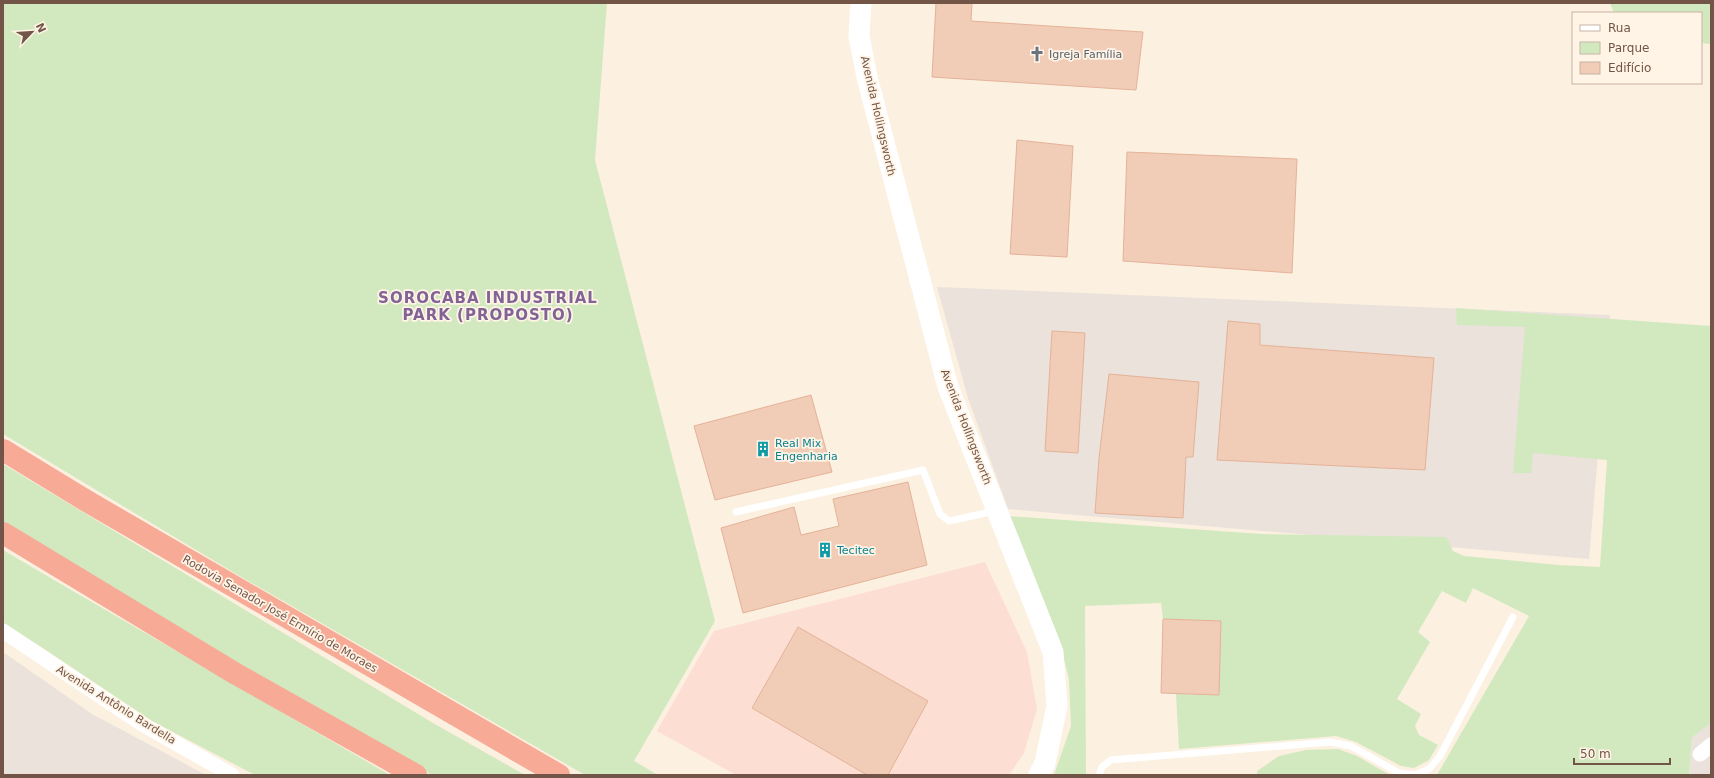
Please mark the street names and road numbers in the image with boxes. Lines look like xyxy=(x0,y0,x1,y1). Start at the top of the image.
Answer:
street label: Avenida Hollingsworth xyxy=(858,55,898,177)
street label: Avenida Hollingsworth xyxy=(938,367,994,487)
street label: Rodovia Senador José Ermírio de Moraes xyxy=(180,553,380,675)
street label: Avenida Antônio Bardella xyxy=(54,663,178,747)

